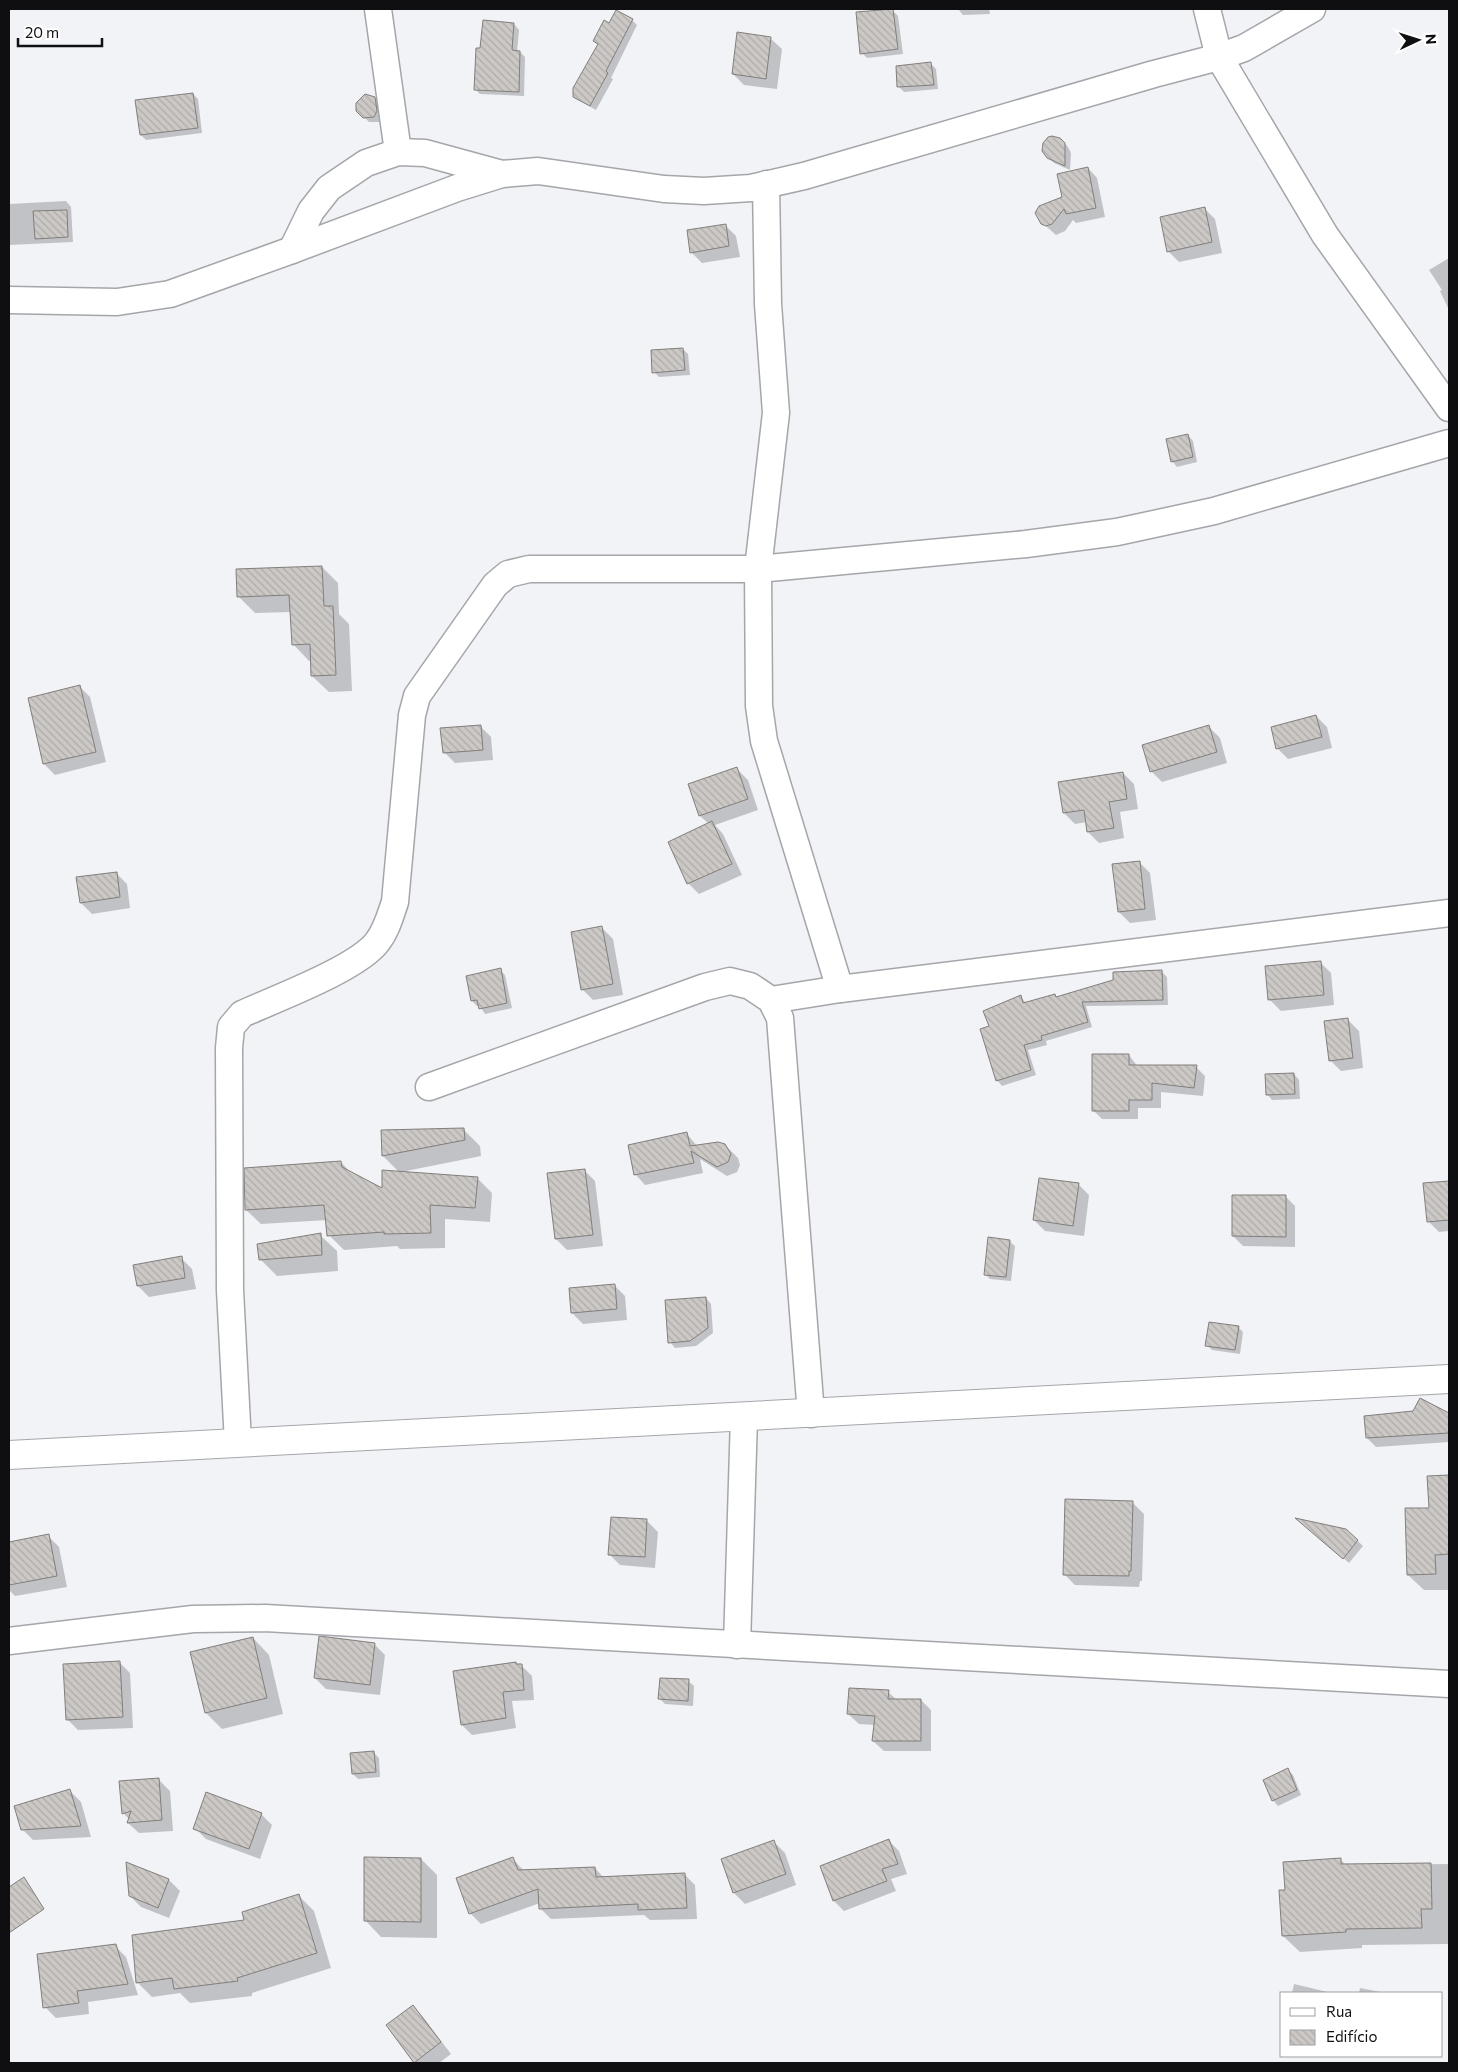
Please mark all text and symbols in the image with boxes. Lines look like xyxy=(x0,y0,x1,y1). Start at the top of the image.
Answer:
scale bar xyxy=(18,15,101,47)
north arrow xyxy=(1393,15,1443,65)
text: 20 m xyxy=(25,23,59,41)
text: N xyxy=(1423,33,1440,45)
legend xyxy=(1280,1992,1443,2057)
text: Rua xyxy=(1326,2002,1352,2020)
text: Edifício xyxy=(1326,2027,1377,2045)

